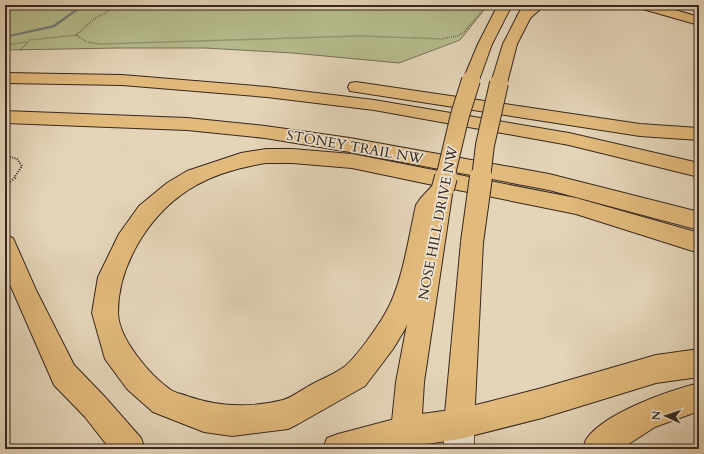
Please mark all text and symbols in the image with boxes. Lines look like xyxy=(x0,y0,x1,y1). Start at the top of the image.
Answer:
street label: STONEY TRAIL NW xyxy=(285,126,425,168)
street label: NOSE HILL DRIVE NW xyxy=(414,144,462,302)
north arrow xyxy=(646,396,686,436)
text: N xyxy=(649,410,664,421)

